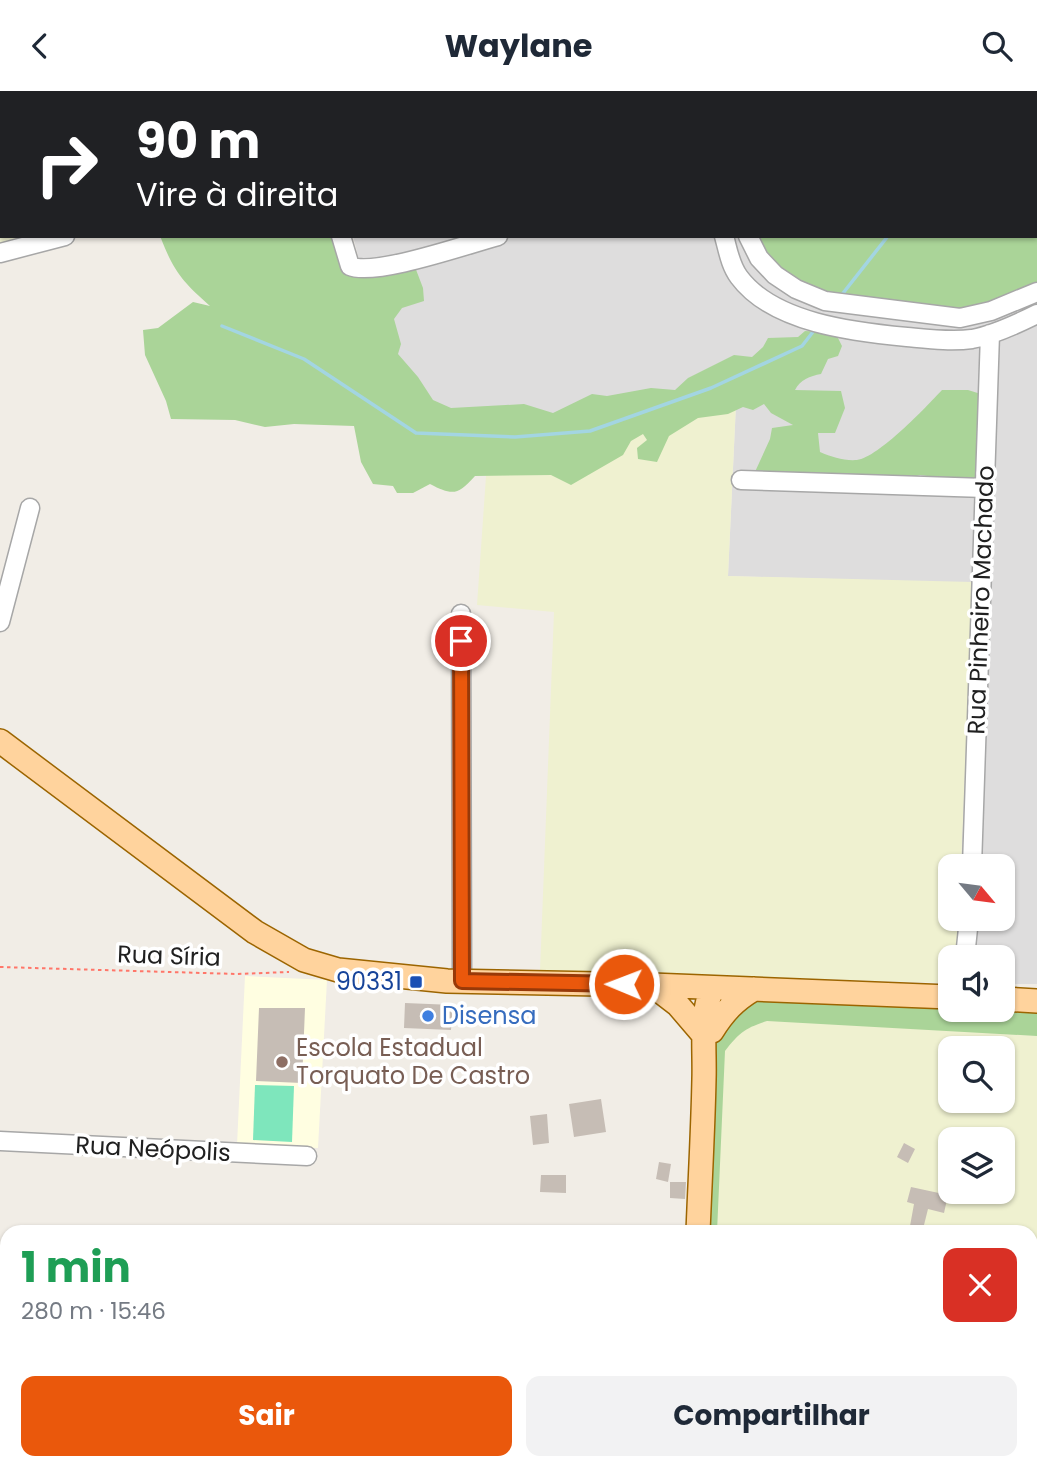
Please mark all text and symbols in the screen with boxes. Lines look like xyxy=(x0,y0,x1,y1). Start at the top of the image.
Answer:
text: Waylane xyxy=(444,23,593,68)
icon: back xyxy=(21,27,59,65)
icon: search xyxy=(978,27,1016,65)
text: 90 m xyxy=(136,107,260,175)
icon: right xyxy=(21,119,112,210)
text: Vire à direita xyxy=(136,172,338,217)
street label: Rua Pinheiro Machado xyxy=(959,465,1002,735)
pin xyxy=(431,611,491,671)
icon: arrive xyxy=(442,622,480,660)
north arrow xyxy=(938,854,1015,931)
map controls xyxy=(938,854,1015,1204)
street label: Rua Síria xyxy=(117,937,221,974)
button: sound xyxy=(938,945,1015,1022)
position arrow xyxy=(587,947,661,1021)
place label: 90331 xyxy=(336,965,402,998)
marker: 90331 xyxy=(408,974,424,990)
place label: Disensa xyxy=(442,999,536,1032)
marker: Disensa xyxy=(420,1008,436,1024)
place label: Escola Estadual Torquato De Castro xyxy=(296,1031,530,1092)
button: search xyxy=(938,1036,1015,1113)
marker: Escola Estadual Torquato De Castro xyxy=(274,1054,290,1070)
button: layers xyxy=(938,1127,1015,1204)
street label: Rua Neópolis xyxy=(74,1128,232,1169)
text: 1 min xyxy=(21,1238,131,1297)
button: close xyxy=(943,1248,1017,1322)
text: 280 m · 15:46 xyxy=(21,1295,166,1327)
button: Sair xyxy=(21,1376,512,1456)
button: Compartilhar xyxy=(526,1376,1017,1456)

